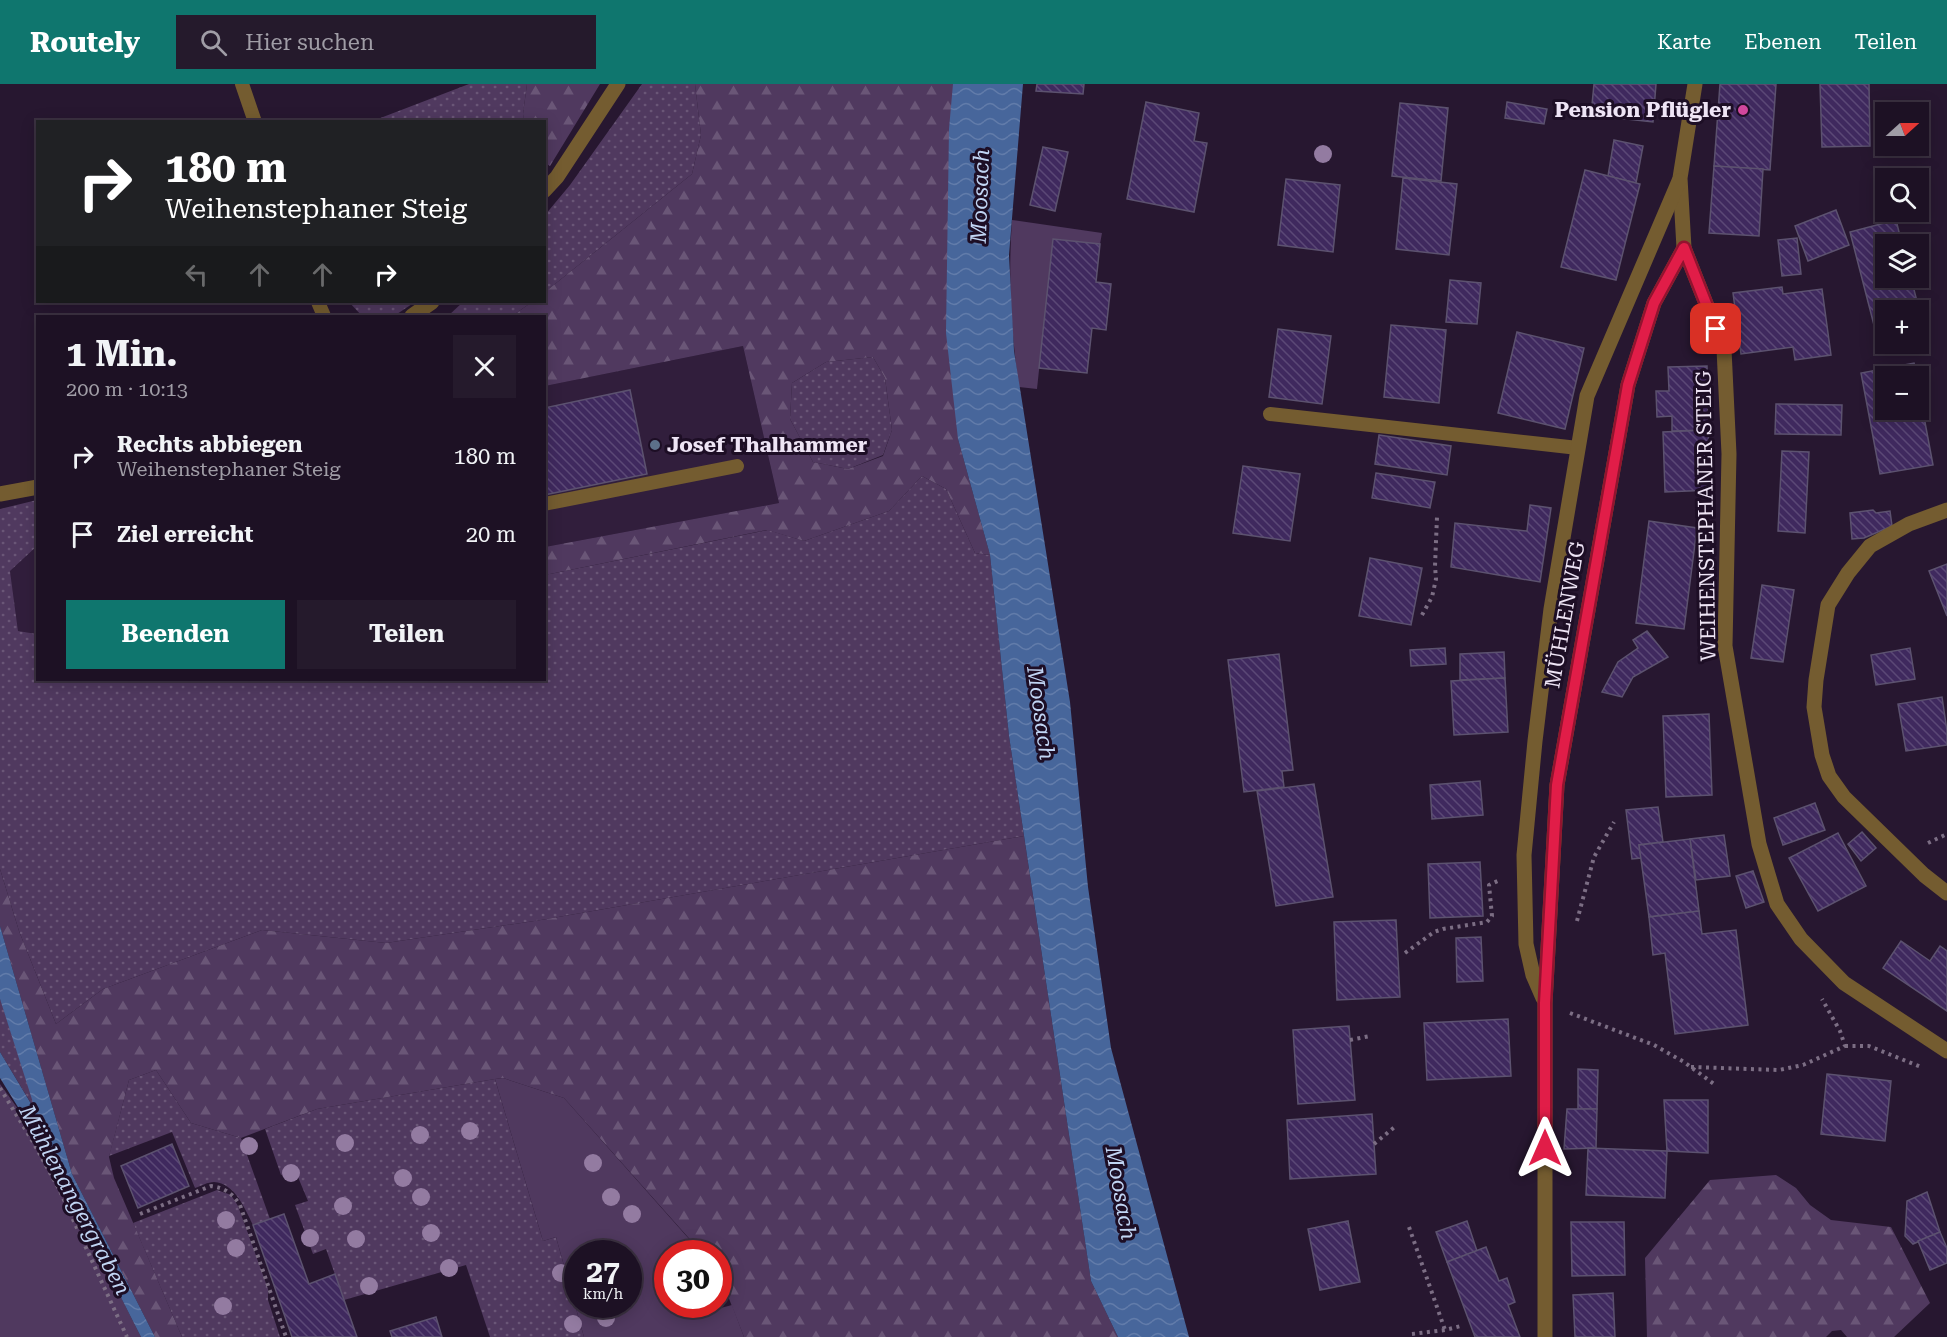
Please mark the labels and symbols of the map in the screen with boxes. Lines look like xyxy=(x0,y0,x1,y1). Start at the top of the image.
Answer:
place label: Pension Pflügler xyxy=(1554,98,1731,122)
north arrow xyxy=(1875,102,1929,156)
marker: Pension Pflügler xyxy=(1736,103,1750,117)
water label: Moosach xyxy=(966,148,994,245)
pin xyxy=(1690,303,1741,354)
street label: WEIHENSTEPHANER STEIG xyxy=(1691,370,1721,662)
place label: Josef Thalhammer xyxy=(667,433,868,457)
marker: Josef Thalhammer xyxy=(648,438,662,452)
street label: MÜHLENWEG xyxy=(1539,540,1590,690)
water label: Moosach xyxy=(1022,663,1060,762)
water label: Mühlenangergraben xyxy=(14,1100,136,1299)
position arrow xyxy=(1513,1116,1577,1180)
water label: Moosach xyxy=(1100,1143,1142,1242)
speed limit sign: 30 xyxy=(654,1240,732,1318)

